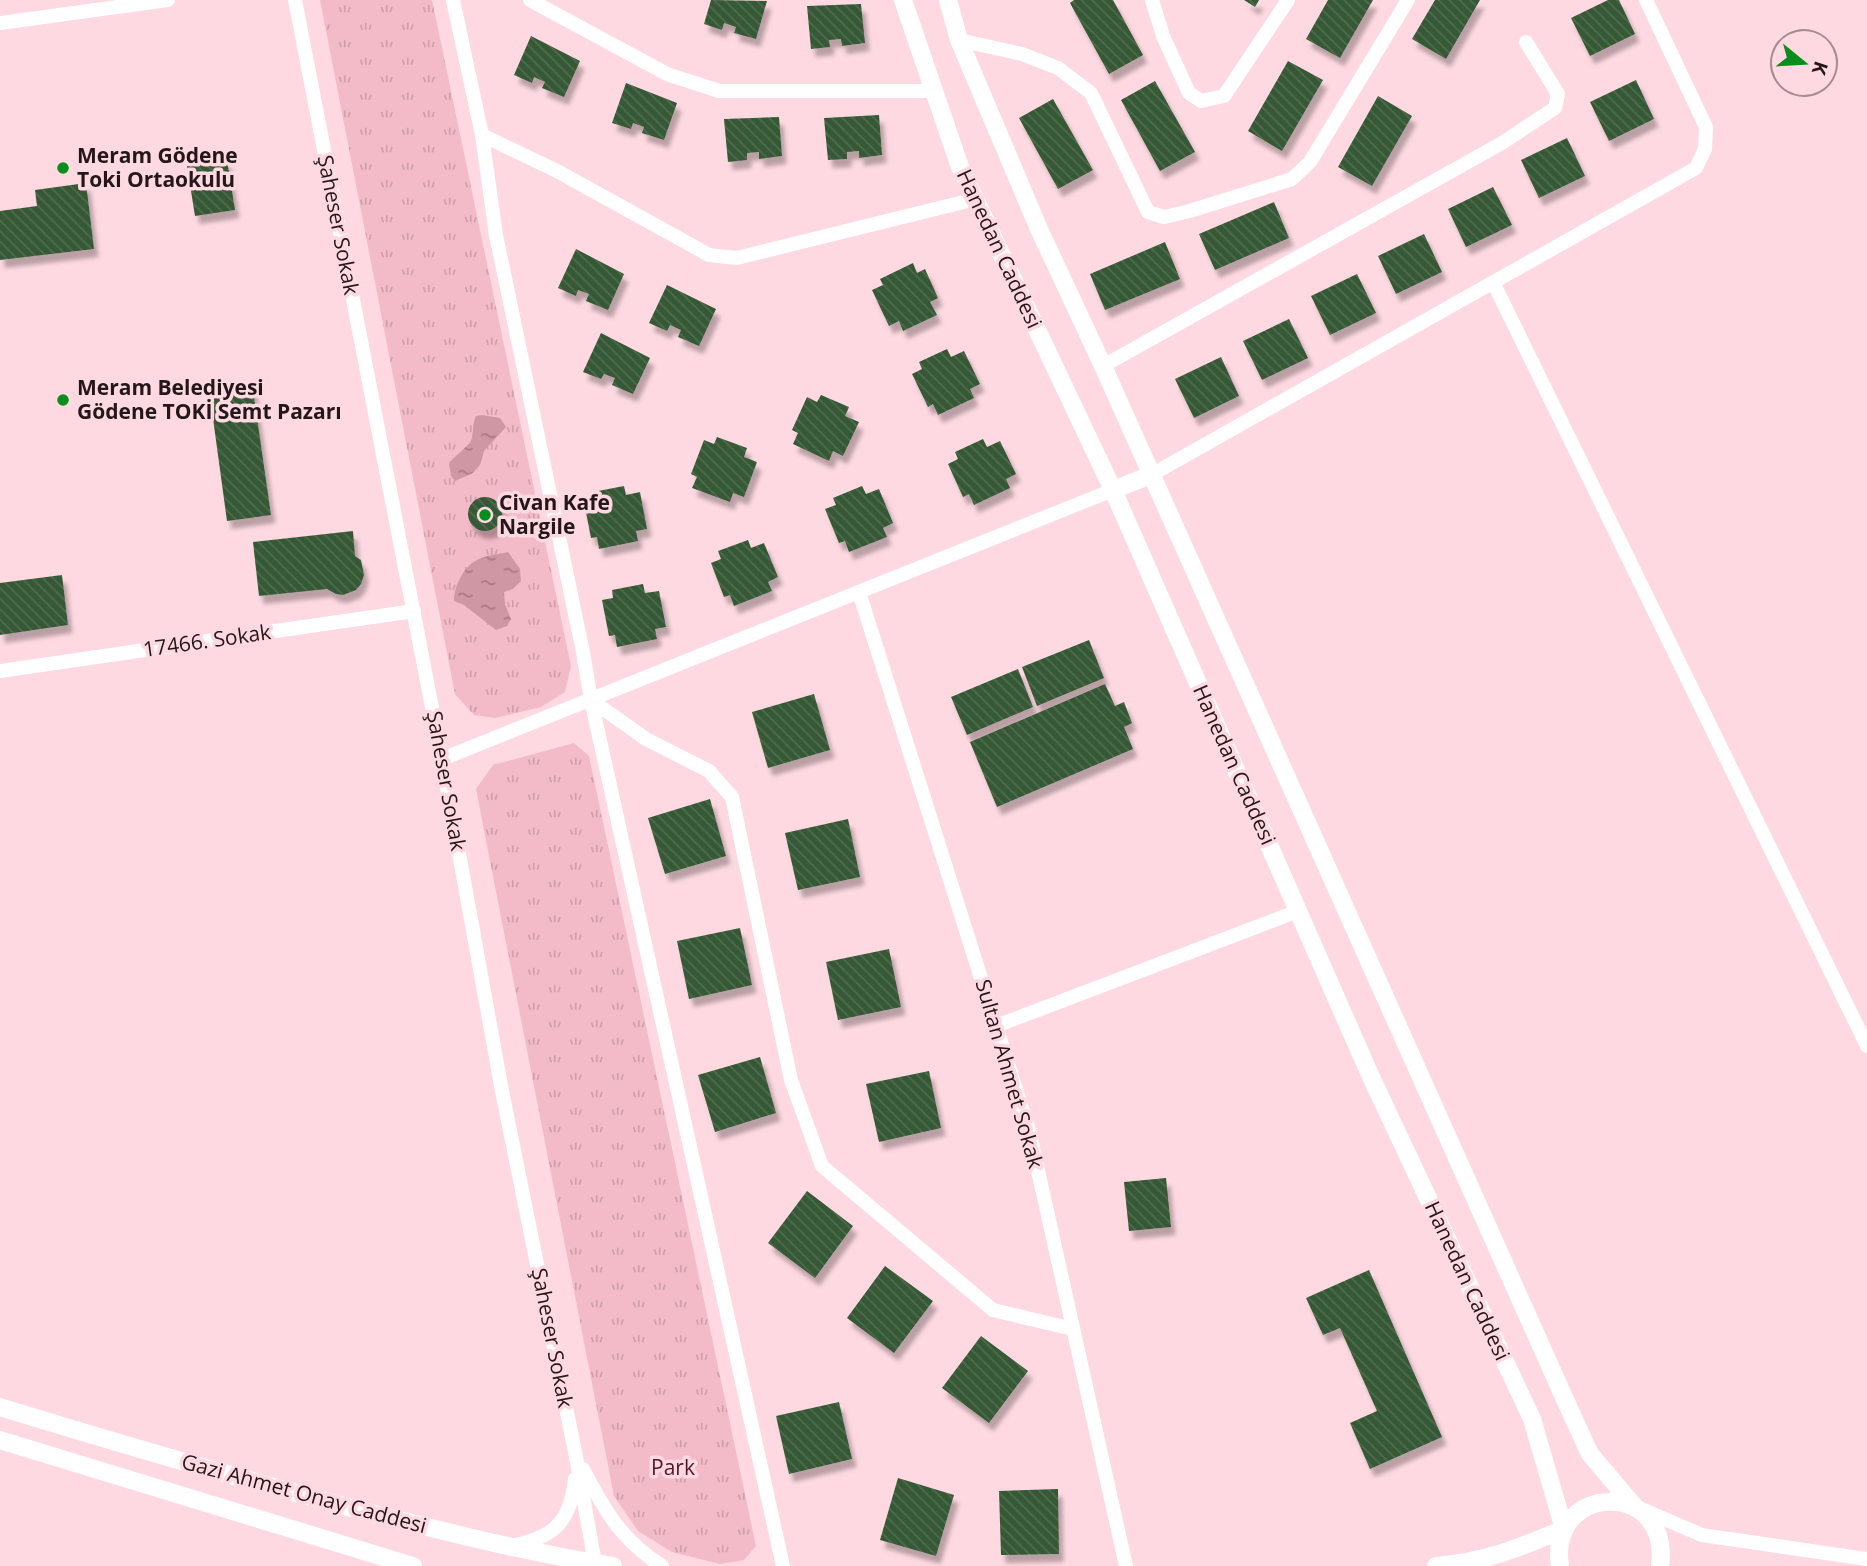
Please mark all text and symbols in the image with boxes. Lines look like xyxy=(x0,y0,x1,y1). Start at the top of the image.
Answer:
north arrow xyxy=(1769,28,1839,98)
text: K xyxy=(1806,58,1834,79)
place label: Meram Gödene Toki Ortaokulu xyxy=(77,141,238,193)
street label: Şaheser Sokak xyxy=(312,153,366,297)
marker: Meram Gödene Toki Ortaokulu xyxy=(55,160,71,176)
street label: Hanedan Caddesi xyxy=(951,165,1049,333)
place label: Meram Belediyesi Gödene TOKİ Semt Pazarı xyxy=(77,373,342,425)
marker: Meram Belediyesi Gödene TOKİ Semt Pazarı xyxy=(55,392,71,408)
place label: Civan Kafe Nargile xyxy=(499,488,610,540)
marker: Civan Kafe Nargile xyxy=(477,507,493,523)
street label: 17466. Sokak xyxy=(141,617,273,663)
street label: Hanedan Caddesi xyxy=(1187,680,1283,849)
street label: Şaheser Sokak xyxy=(421,709,473,853)
street label: Sultan Ahmet Sokak xyxy=(970,976,1050,1172)
street label: Hanedan Caddesi xyxy=(1419,1197,1517,1365)
street label: Şaheser Sokak xyxy=(526,1266,580,1410)
street label: Gazi Ahmet Onay Caddesi xyxy=(179,1447,430,1539)
park label: Park xyxy=(651,1453,695,1481)

